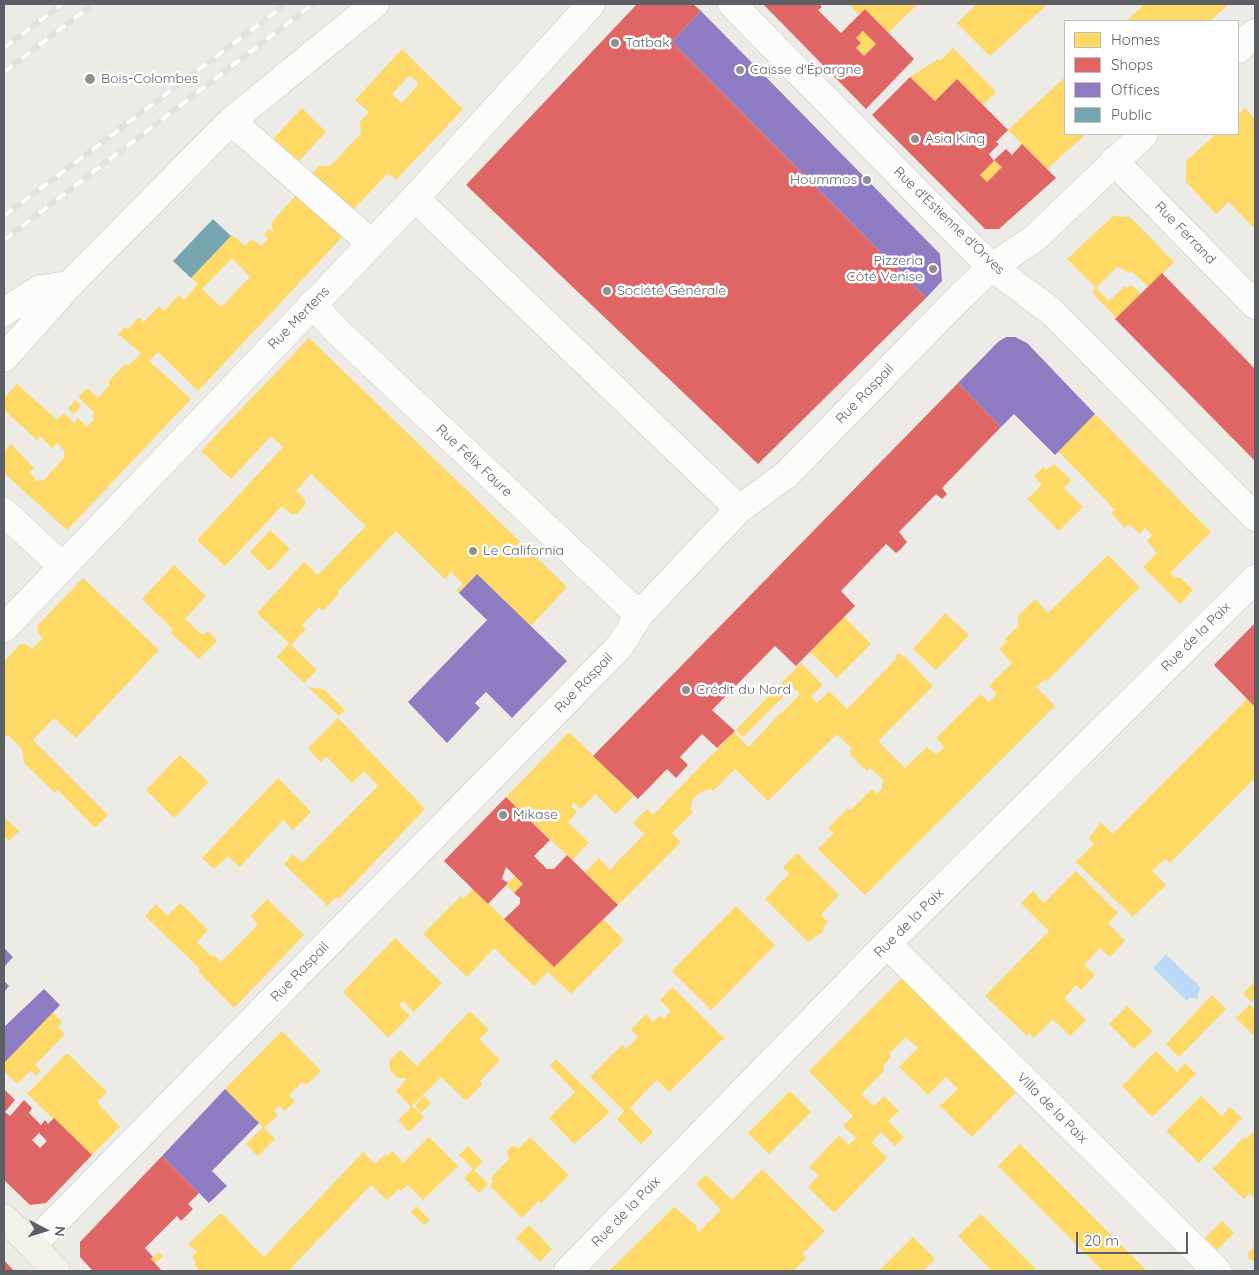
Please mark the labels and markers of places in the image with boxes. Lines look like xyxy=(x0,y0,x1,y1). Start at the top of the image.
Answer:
place label: Tatbak xyxy=(625,35,670,51)
marker: Tatbak xyxy=(609,37,621,49)
place label: Caisse d'Épargne xyxy=(750,62,862,78)
marker: Caisse d'Épargne xyxy=(734,64,746,76)
place label: Bois-Colombes xyxy=(101,71,198,87)
marker: Bois-Colombes xyxy=(83,72,97,86)
place label: Asia King xyxy=(925,131,985,147)
marker: Asia King xyxy=(909,133,921,145)
place label: Hoummos xyxy=(790,172,857,188)
marker: Hoummos xyxy=(861,174,873,186)
place label: Pizzeria Côté Venise xyxy=(847,253,923,286)
marker: Pizzeria Côté Venise xyxy=(927,263,939,275)
place label: Société Générale xyxy=(617,283,726,299)
marker: Société Générale xyxy=(601,285,613,297)
place label: Le California xyxy=(483,543,564,559)
marker: Le California xyxy=(467,545,479,557)
place label: Crédit du Nord xyxy=(696,682,791,698)
marker: Crédit du Nord xyxy=(680,684,692,696)
place label: Mikase xyxy=(513,807,558,823)
marker: Mikase xyxy=(497,809,509,821)

